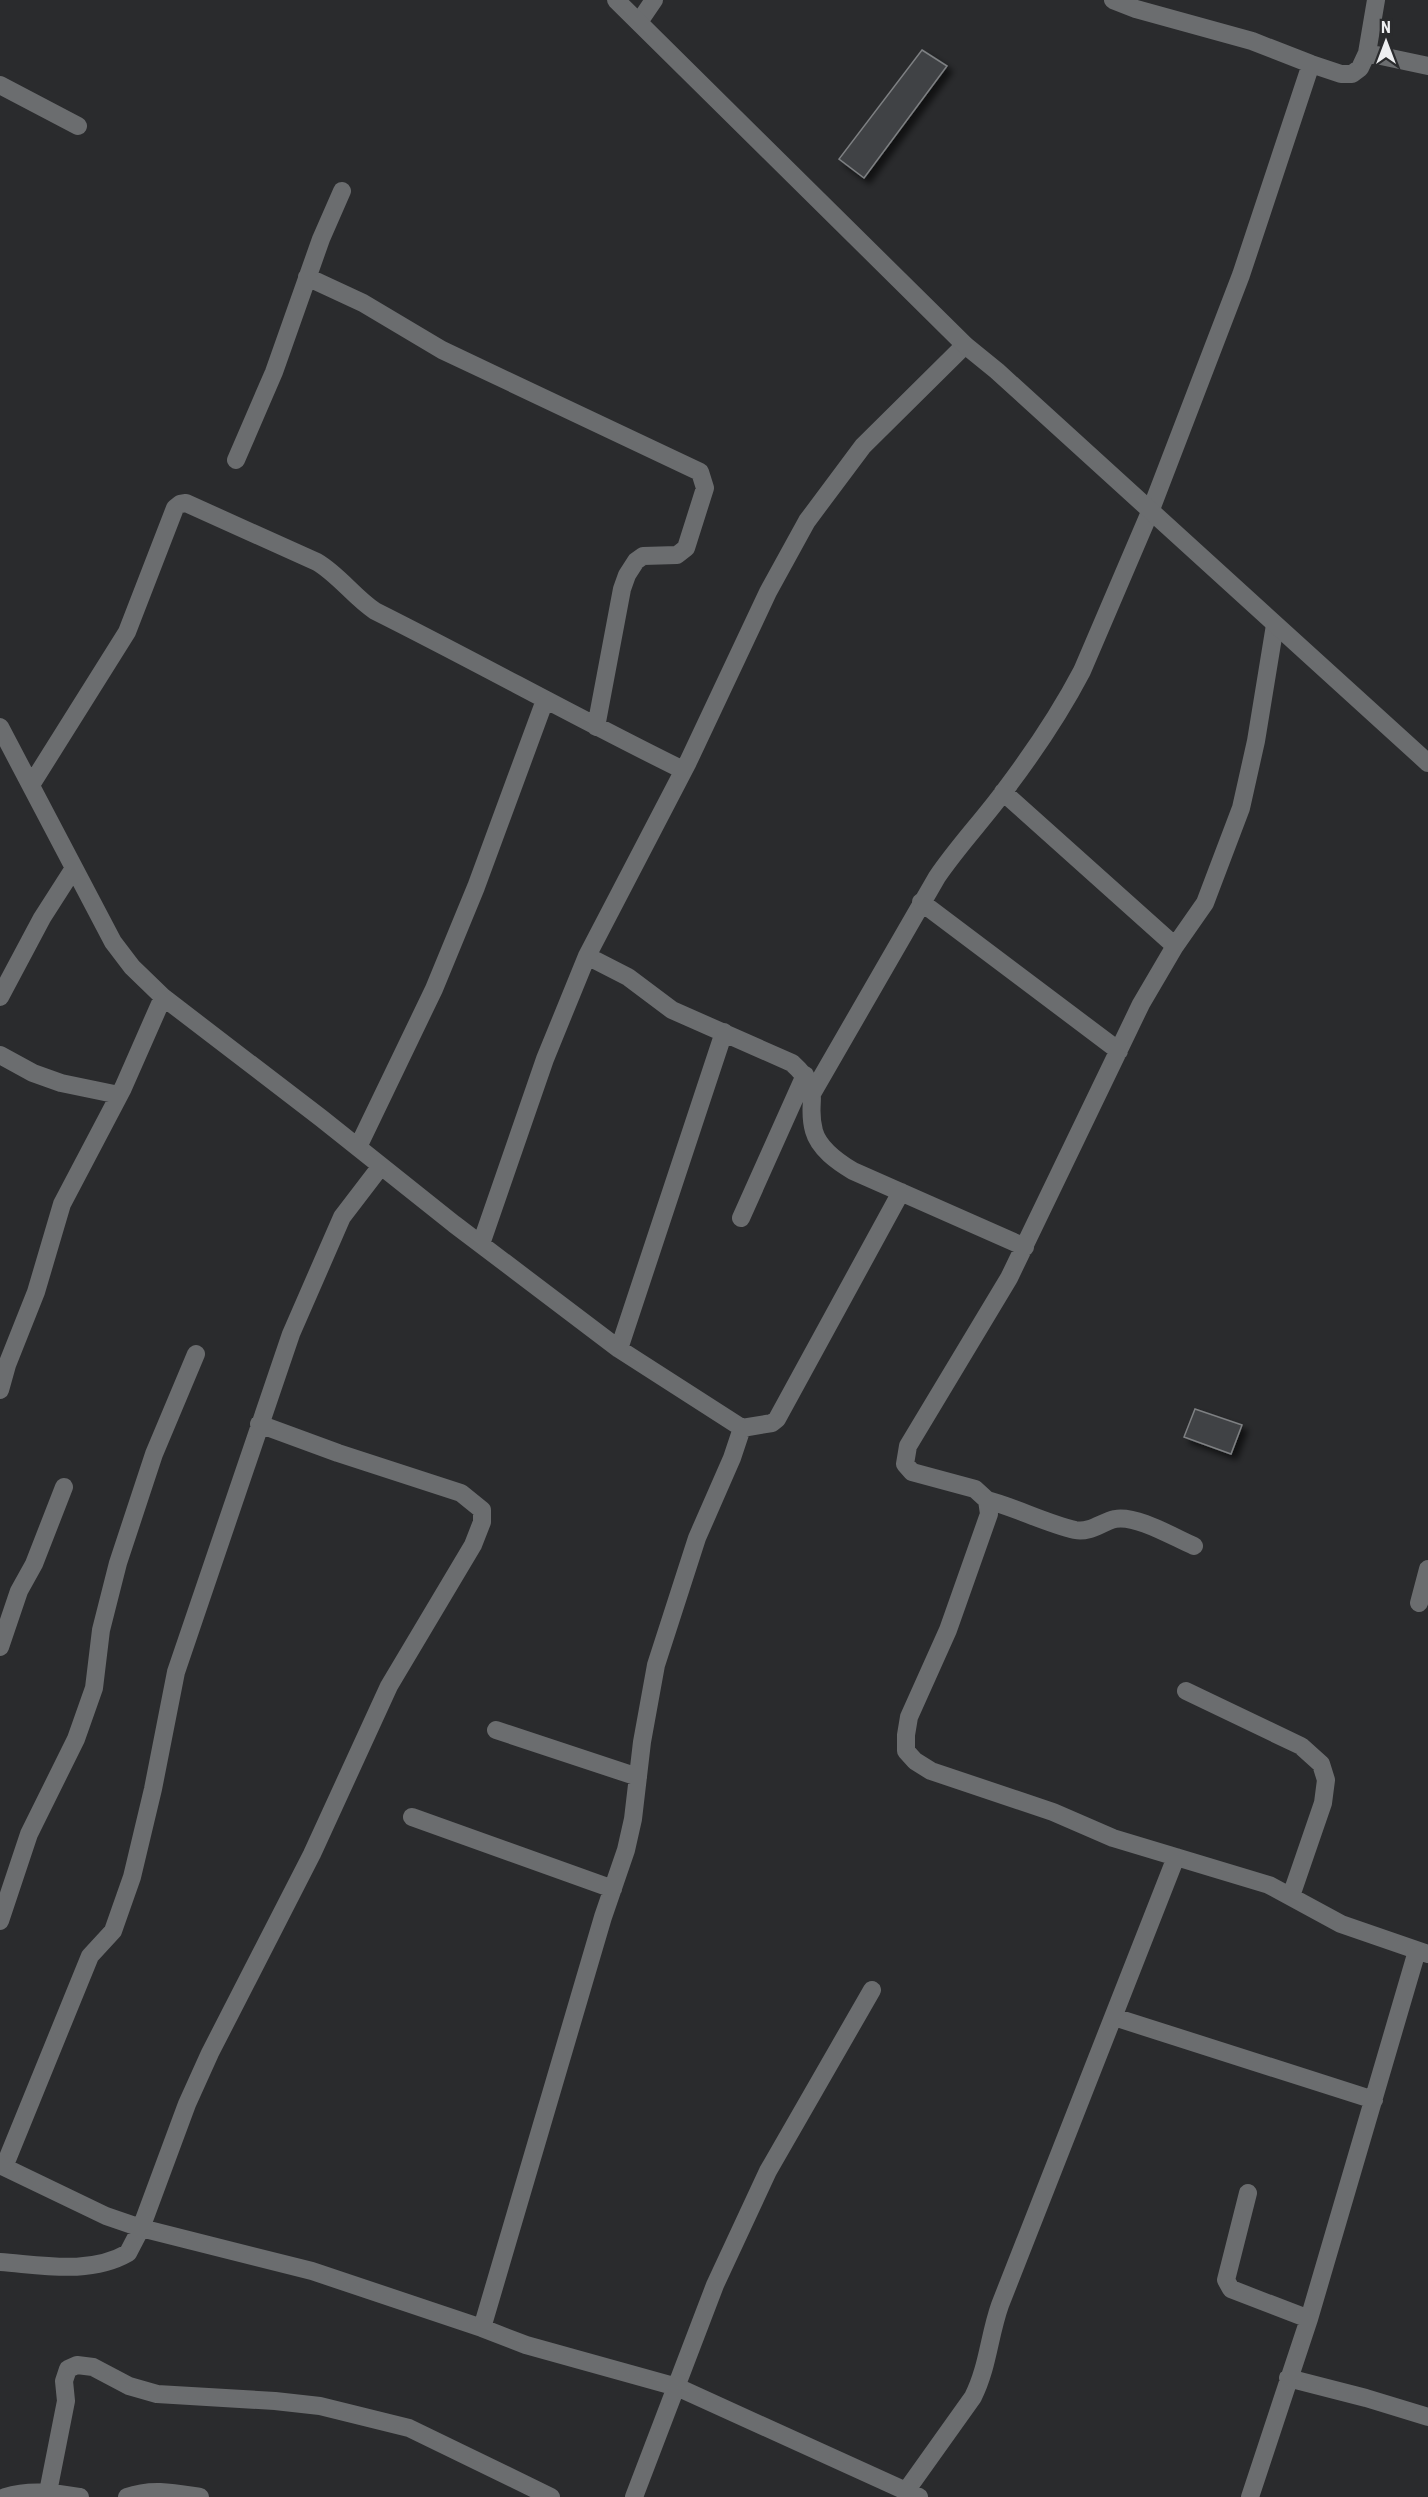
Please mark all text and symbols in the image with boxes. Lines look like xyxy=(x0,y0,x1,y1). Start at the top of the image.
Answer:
north arrow xyxy=(1356,12,1416,72)
text: N xyxy=(1381,18,1391,37)

